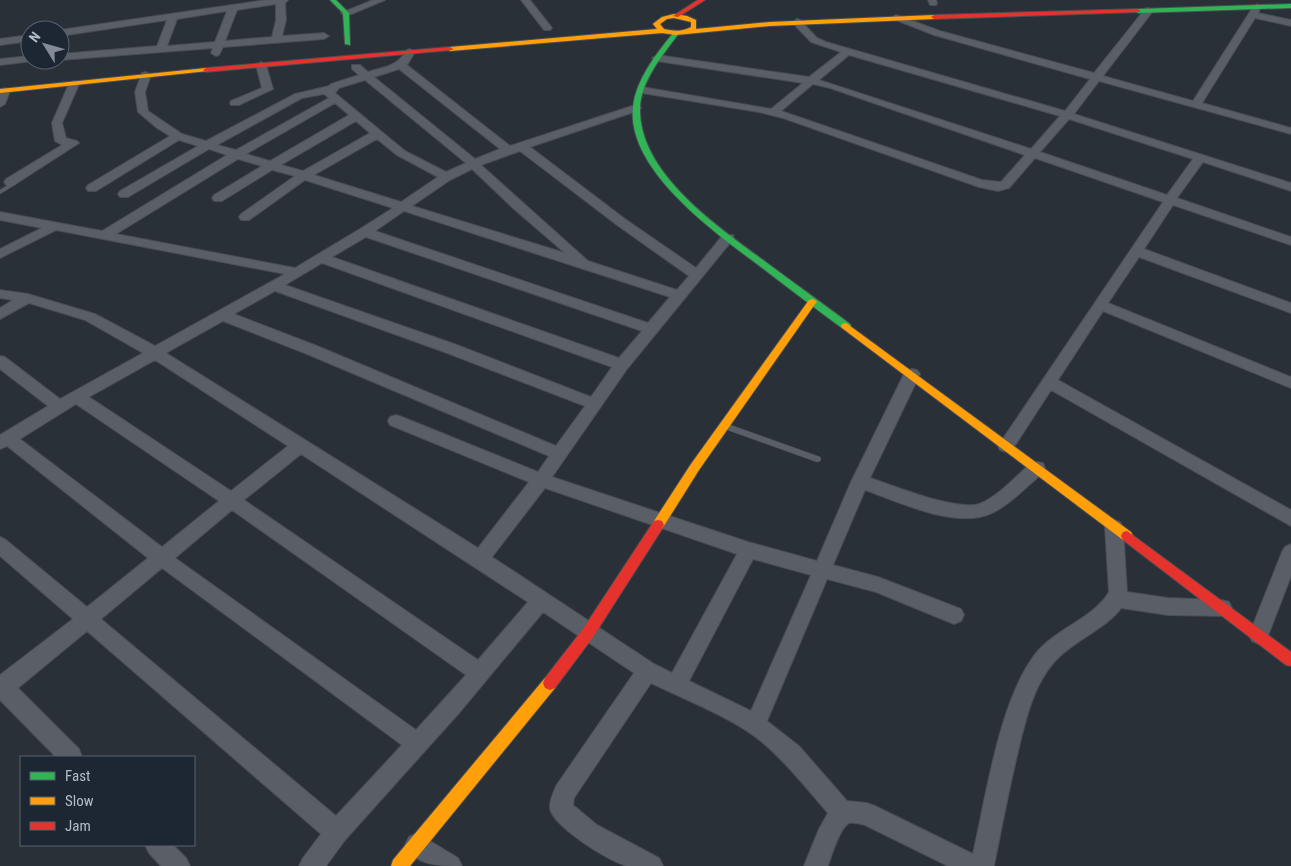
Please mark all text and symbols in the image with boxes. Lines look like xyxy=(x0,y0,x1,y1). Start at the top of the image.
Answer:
north arrow xyxy=(20,20,70,70)
text: N xyxy=(26,29,44,45)
legend xyxy=(20,756,195,846)
text: Fast xyxy=(65,767,90,785)
text: Slow xyxy=(65,792,94,810)
text: Jam xyxy=(65,817,91,835)

